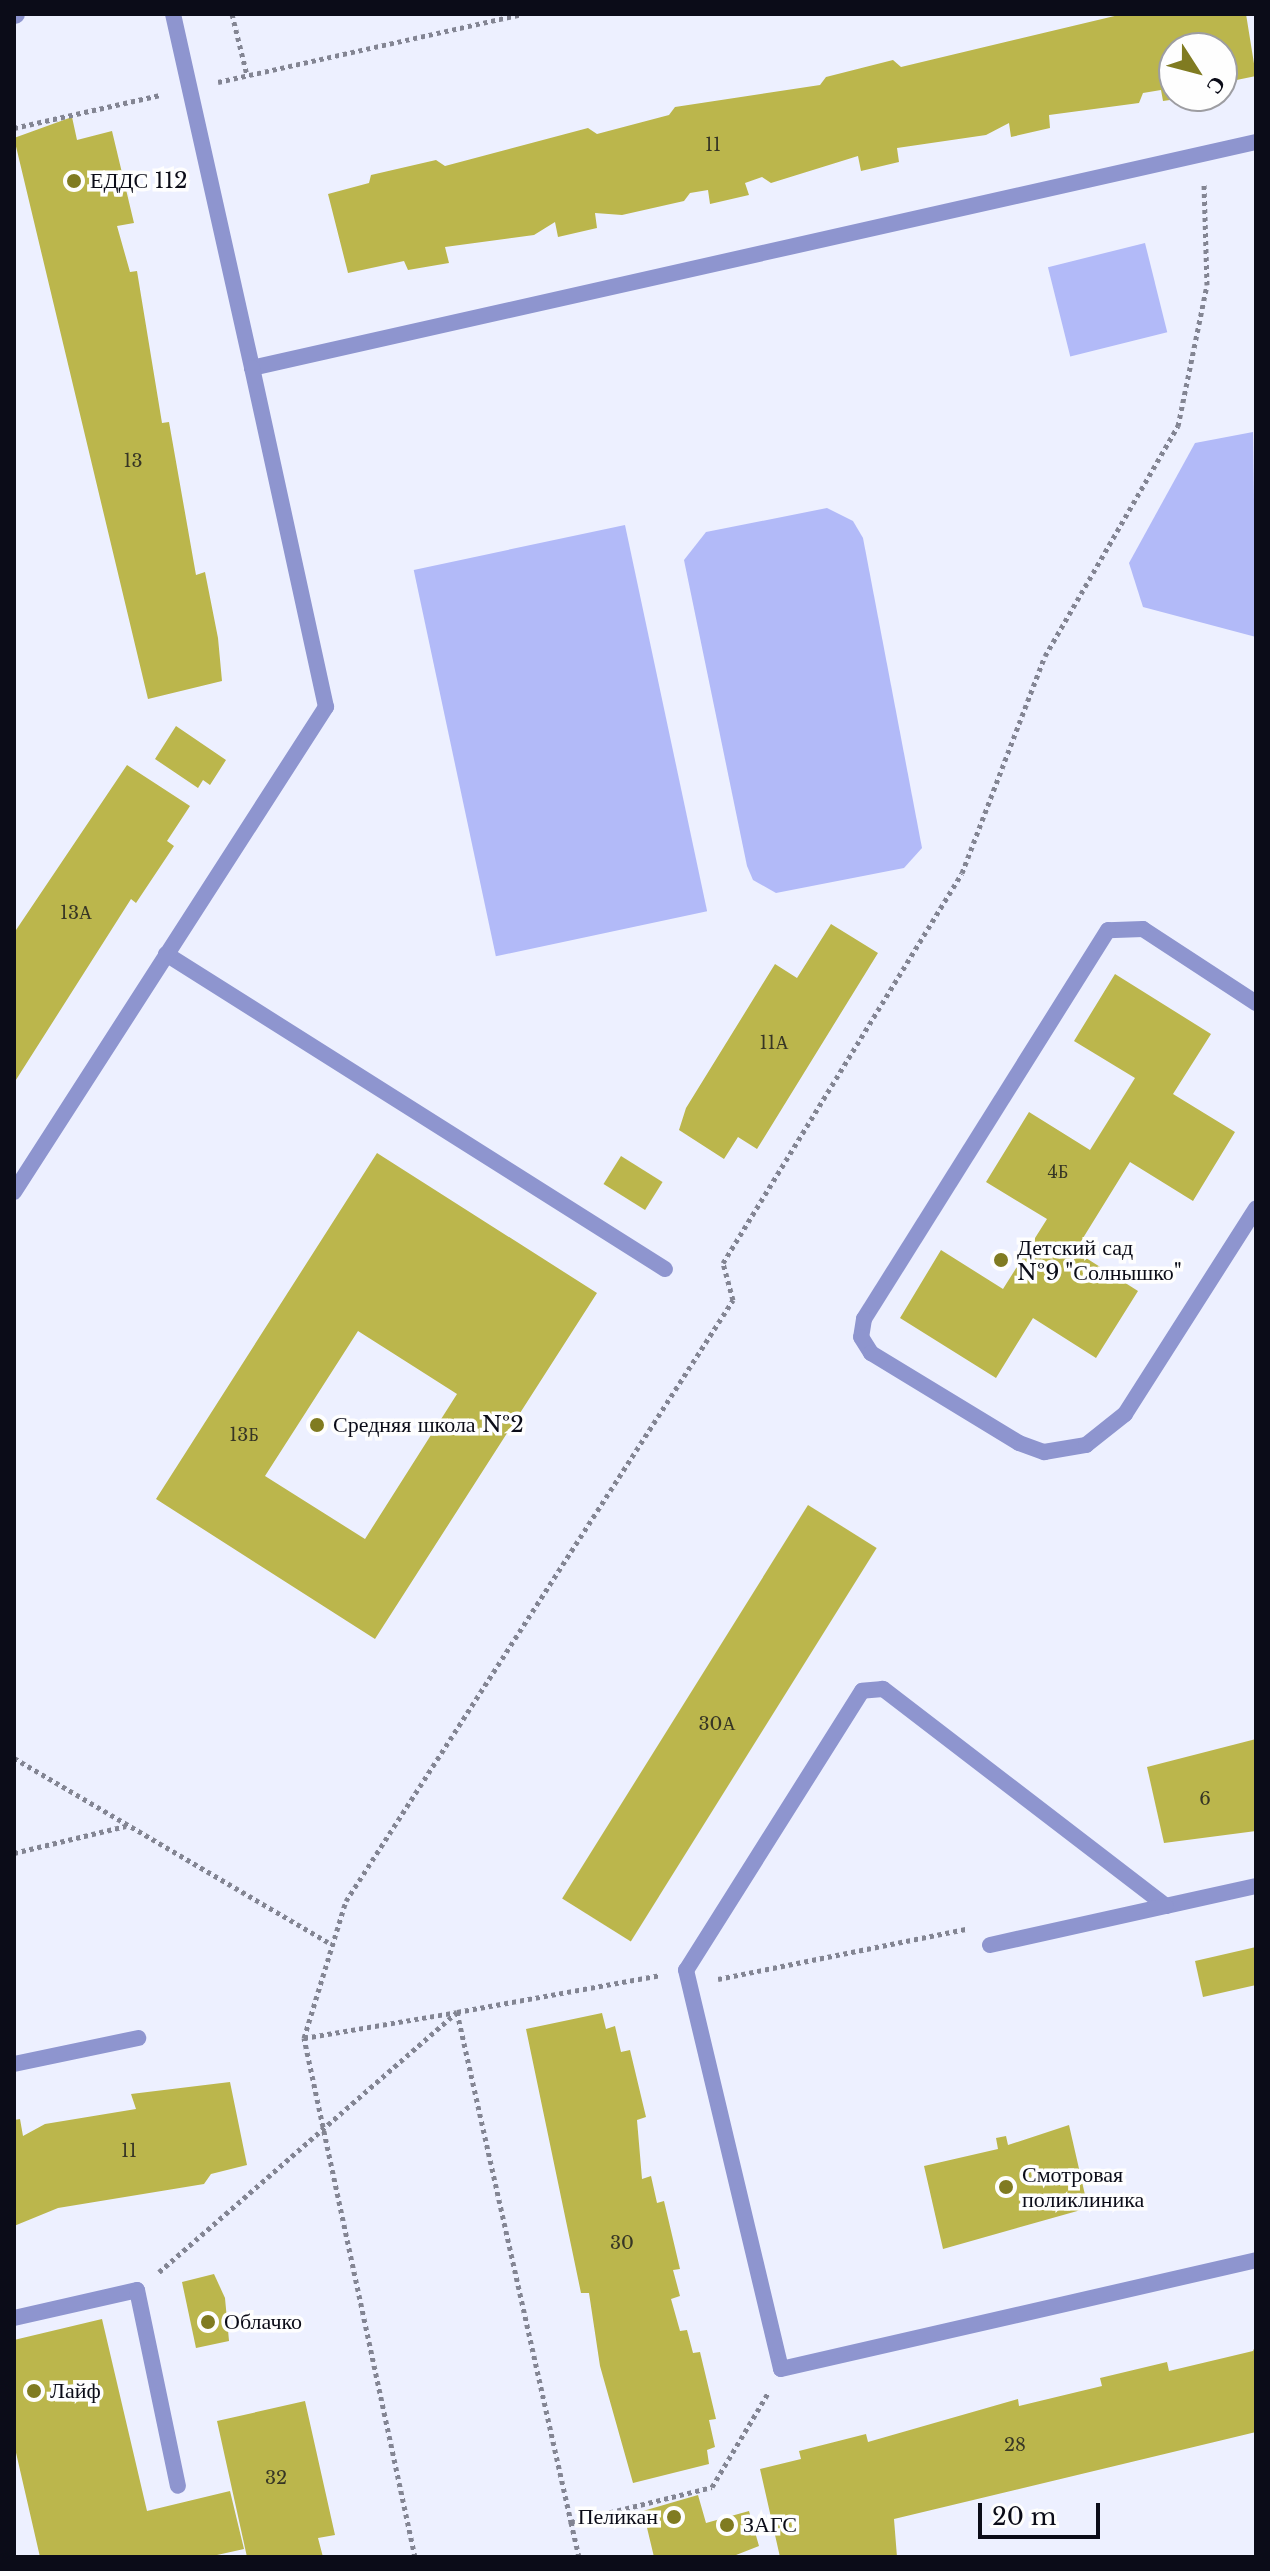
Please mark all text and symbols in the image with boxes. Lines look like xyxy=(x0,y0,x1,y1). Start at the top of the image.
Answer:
north arrow xyxy=(1158,32,1238,112)
text: С xyxy=(1201,71,1232,100)
house number: 11 xyxy=(705,134,721,156)
place label: ЕДДС 112 xyxy=(90,168,188,194)
marker: ЕДДС 112 xyxy=(65,172,83,190)
house number: 13 xyxy=(123,450,143,472)
house number: 13А xyxy=(60,902,92,924)
house number: 11А xyxy=(759,1032,789,1054)
house number: 4Б xyxy=(1048,1161,1068,1183)
place label: Детский сад №9 "Солнышко" xyxy=(1017,1234,1182,1286)
marker: Детский сад №9 "Солнышко" xyxy=(992,1251,1010,1269)
place label: Средняя школа №2 xyxy=(333,1412,524,1438)
marker: Средняя школа №2 xyxy=(308,1416,326,1434)
house number: 13Б xyxy=(229,1424,259,1446)
house number: 30А xyxy=(699,1713,735,1735)
house number: 6 xyxy=(1199,1788,1211,1810)
house number: 11 xyxy=(121,2140,137,2162)
place label: Смотровая поликлиника xyxy=(1022,2161,1144,2212)
marker: Смотровая поликлиника xyxy=(997,2178,1015,2196)
house number: 30 xyxy=(610,2232,634,2254)
place label: Облачко xyxy=(224,2309,302,2335)
marker: Облачко xyxy=(199,2313,217,2331)
place label: Лайф xyxy=(50,2378,101,2404)
marker: Лайф xyxy=(25,2382,43,2400)
house number: 28 xyxy=(1004,2434,1026,2456)
house number: 32 xyxy=(265,2467,287,2489)
scale bar xyxy=(982,2487,1104,2537)
text: 20 m xyxy=(992,2502,1057,2531)
place label: Пеликан xyxy=(578,2504,658,2530)
marker: Пеликан xyxy=(665,2508,683,2526)
place label: ЗАГС xyxy=(743,2512,797,2538)
marker: ЗАГС xyxy=(718,2516,736,2534)

